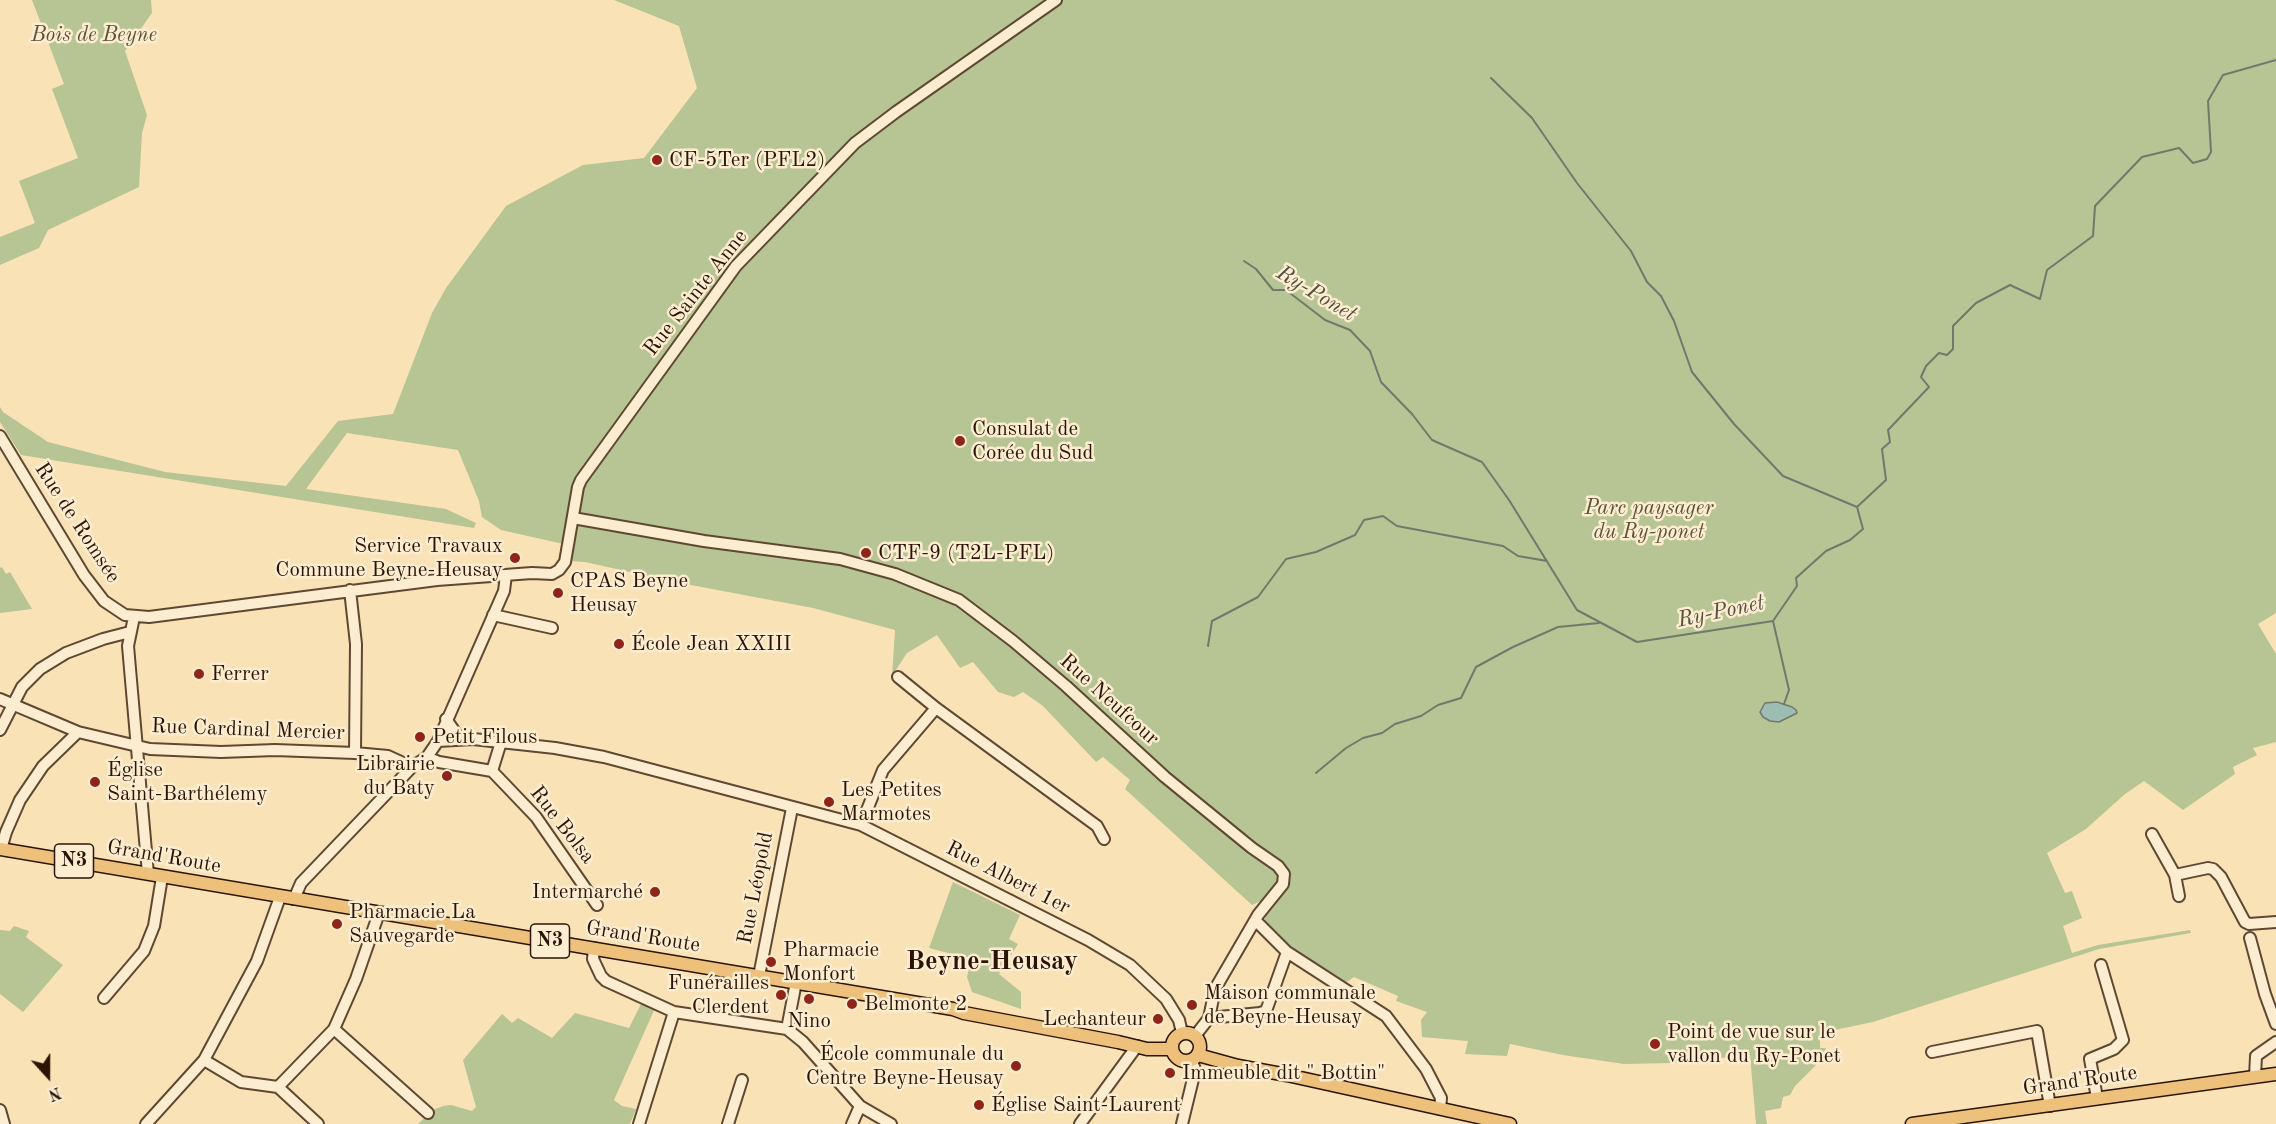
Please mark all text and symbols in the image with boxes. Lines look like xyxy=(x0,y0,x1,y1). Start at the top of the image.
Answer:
park label: Bois de Beyne xyxy=(31,22,157,48)
place label: CF-5Ter (PFL2) xyxy=(669,147,825,173)
marker: CF-5Ter (PFL2) xyxy=(650,153,664,167)
street label: Rue Sainte Anne xyxy=(639,225,753,361)
water label: Ry-Ponet xyxy=(1271,260,1361,328)
place label: Consulat de Corée du Sud xyxy=(972,416,1094,466)
marker: Consulat de Corée du Sud xyxy=(953,434,967,448)
street label: Rue de Romsée xyxy=(29,458,125,588)
park label: Parc paysager du Ry-ponet xyxy=(1584,495,1714,545)
place label: Service Travaux Commune Beyne-Heusay xyxy=(275,533,503,583)
place label: CTF-9 (T2L-PFL) xyxy=(878,540,1054,566)
marker: CTF-9 (T2L-PFL) xyxy=(859,546,873,560)
marker: Service Travaux Commune Beyne-Heusay xyxy=(508,551,522,565)
place label: CPAS Beyne Heusay xyxy=(570,568,688,618)
marker: CPAS Beyne Heusay xyxy=(551,586,565,600)
water label: Ry-Ponet xyxy=(1675,590,1767,634)
place label: École Jean XXIII xyxy=(631,631,791,657)
marker: École Jean XXIII xyxy=(612,637,626,651)
street label: Rue Neufcour xyxy=(1054,649,1164,751)
place label: Ferrer xyxy=(211,661,269,687)
marker: Ferrer xyxy=(192,667,206,681)
street label: Rue Cardinal Mercier xyxy=(151,714,345,746)
place label: Petit Filous xyxy=(432,724,537,750)
marker: Petit Filous xyxy=(413,730,427,744)
place label: Librairie du Baty xyxy=(356,751,435,801)
place label: Église Saint-Barthélemy xyxy=(107,757,268,807)
marker: Librairie du Baty xyxy=(440,769,454,783)
marker: Église Saint-Barthélemy xyxy=(88,775,102,789)
place label: Les Petites Marmotes xyxy=(841,777,942,827)
street label: Rue Bolsa xyxy=(524,781,600,869)
marker: Les Petites Marmotes xyxy=(822,795,836,809)
street label: Rue Léopold xyxy=(733,830,779,946)
street label: Grand'Route xyxy=(105,835,223,879)
street label: Rue Albert 1er xyxy=(942,836,1074,920)
road number: N3 xyxy=(54,844,94,878)
place label: Intermarché xyxy=(532,879,643,905)
marker: Intermarché xyxy=(648,885,662,899)
place label: Pharmacie La Sauvegarde xyxy=(349,899,476,949)
street label: Grand'Route xyxy=(584,916,702,958)
marker: Pharmacie La Sauvegarde xyxy=(330,917,344,931)
road number: N3 xyxy=(530,924,570,958)
place label: Pharmacie Monfort xyxy=(783,937,879,987)
district label: Beyne-Heusay xyxy=(906,946,1078,978)
marker: Pharmacie Monfort xyxy=(764,955,778,969)
place label: Funérailles Clerdent xyxy=(668,970,769,1020)
place label: Maison communale de Beyne-Heusay xyxy=(1204,980,1376,1030)
marker: Funérailles Clerdent xyxy=(774,988,788,1002)
place label: Belmonte 2 xyxy=(864,991,967,1017)
marker: Nino xyxy=(802,992,816,1006)
marker: Belmonte 2 xyxy=(845,997,859,1011)
marker: Maison communale de Beyne-Heusay xyxy=(1185,998,1199,1012)
place label: Lechanteur xyxy=(1043,1006,1146,1032)
place label: Nino xyxy=(787,1008,831,1034)
marker: Lechanteur xyxy=(1151,1012,1165,1026)
place label: Point de vue sur le vallon du Ry-Ponet xyxy=(1667,1019,1841,1069)
marker: Point de vue sur le vallon du Ry-Ponet xyxy=(1648,1037,1662,1051)
place label: École communale du Centre Beyne-Heusay xyxy=(806,1041,1004,1091)
north arrow xyxy=(18,1046,78,1106)
marker: École communale du Centre Beyne-Heusay xyxy=(1009,1059,1023,1073)
place label: Immeuble dit " Bottin" xyxy=(1182,1060,1385,1086)
street label: Grand'Route xyxy=(2021,1061,2139,1101)
marker: Immeuble dit " Bottin" xyxy=(1163,1066,1177,1080)
text: N xyxy=(46,1083,63,1102)
place label: Église Saint-Laurent xyxy=(991,1092,1181,1118)
marker: Église Saint-Laurent xyxy=(972,1098,986,1112)

